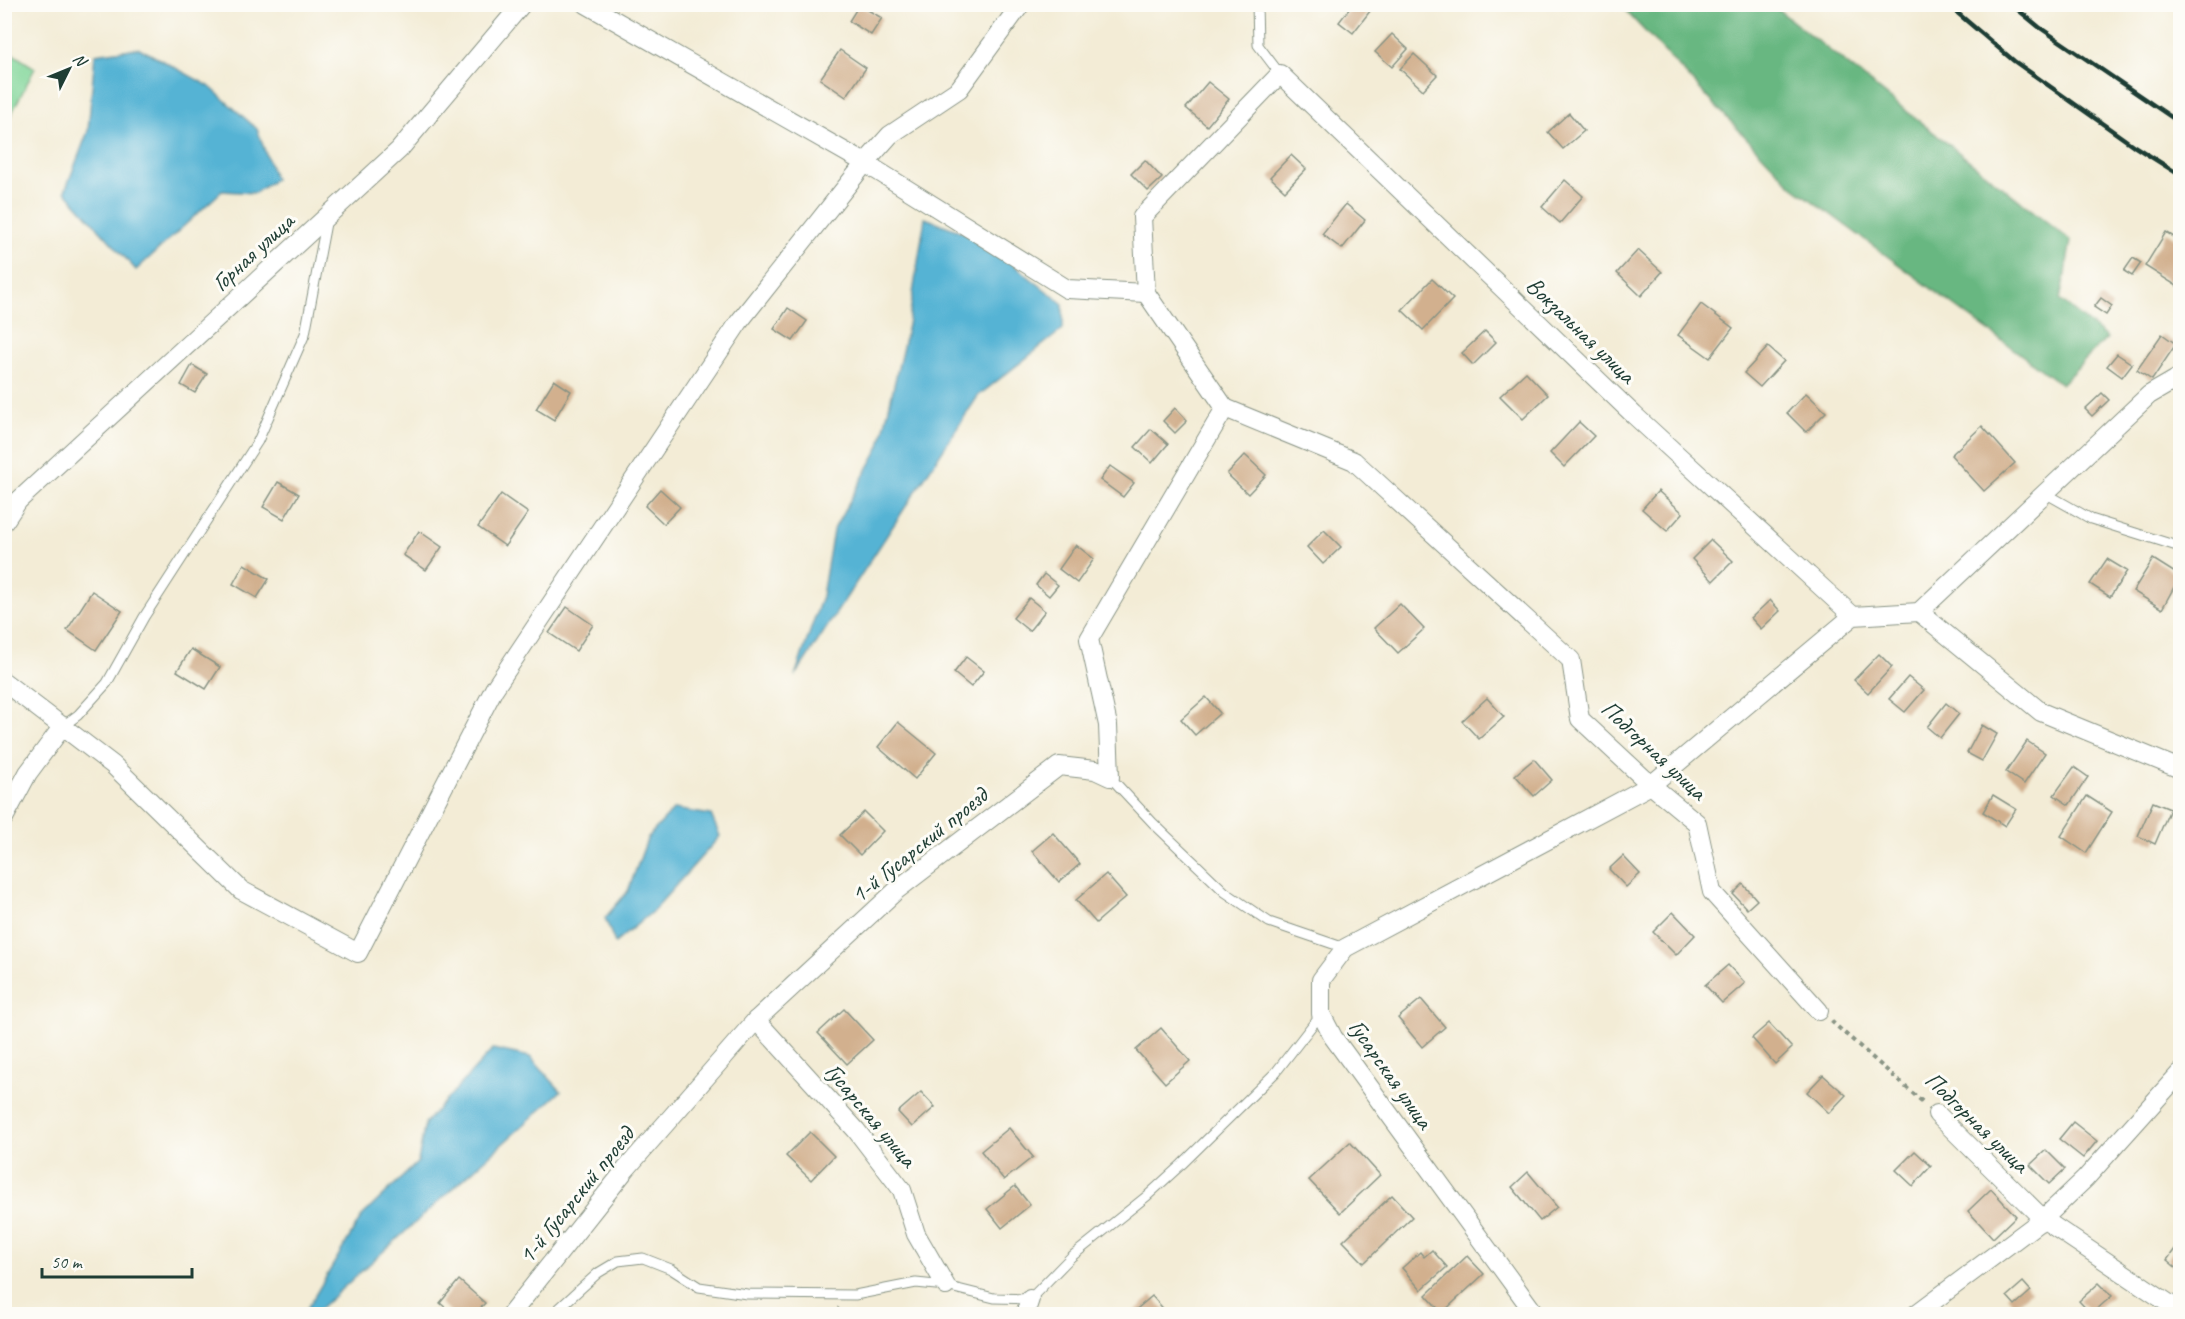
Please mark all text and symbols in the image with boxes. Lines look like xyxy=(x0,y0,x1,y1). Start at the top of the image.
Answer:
north arrow xyxy=(39,39,99,99)
text: N xyxy=(69,49,92,72)
street label: Горная улица xyxy=(206,205,302,298)
street label: Вокзальная улица xyxy=(1520,270,1643,391)
street label: Подгорная улица xyxy=(1595,694,1714,807)
street label: 1-й Гусарский проезд xyxy=(844,779,996,909)
street label: Гусарская улица xyxy=(1342,1013,1441,1136)
street label: Гусарская улица xyxy=(819,1057,924,1175)
street label: Подгорная улица xyxy=(1919,1065,2036,1180)
street label: 1-й Гусарский проезд xyxy=(512,1118,642,1270)
scale bar xyxy=(42,1241,192,1279)
text: 50 m xyxy=(51,1251,84,1273)

